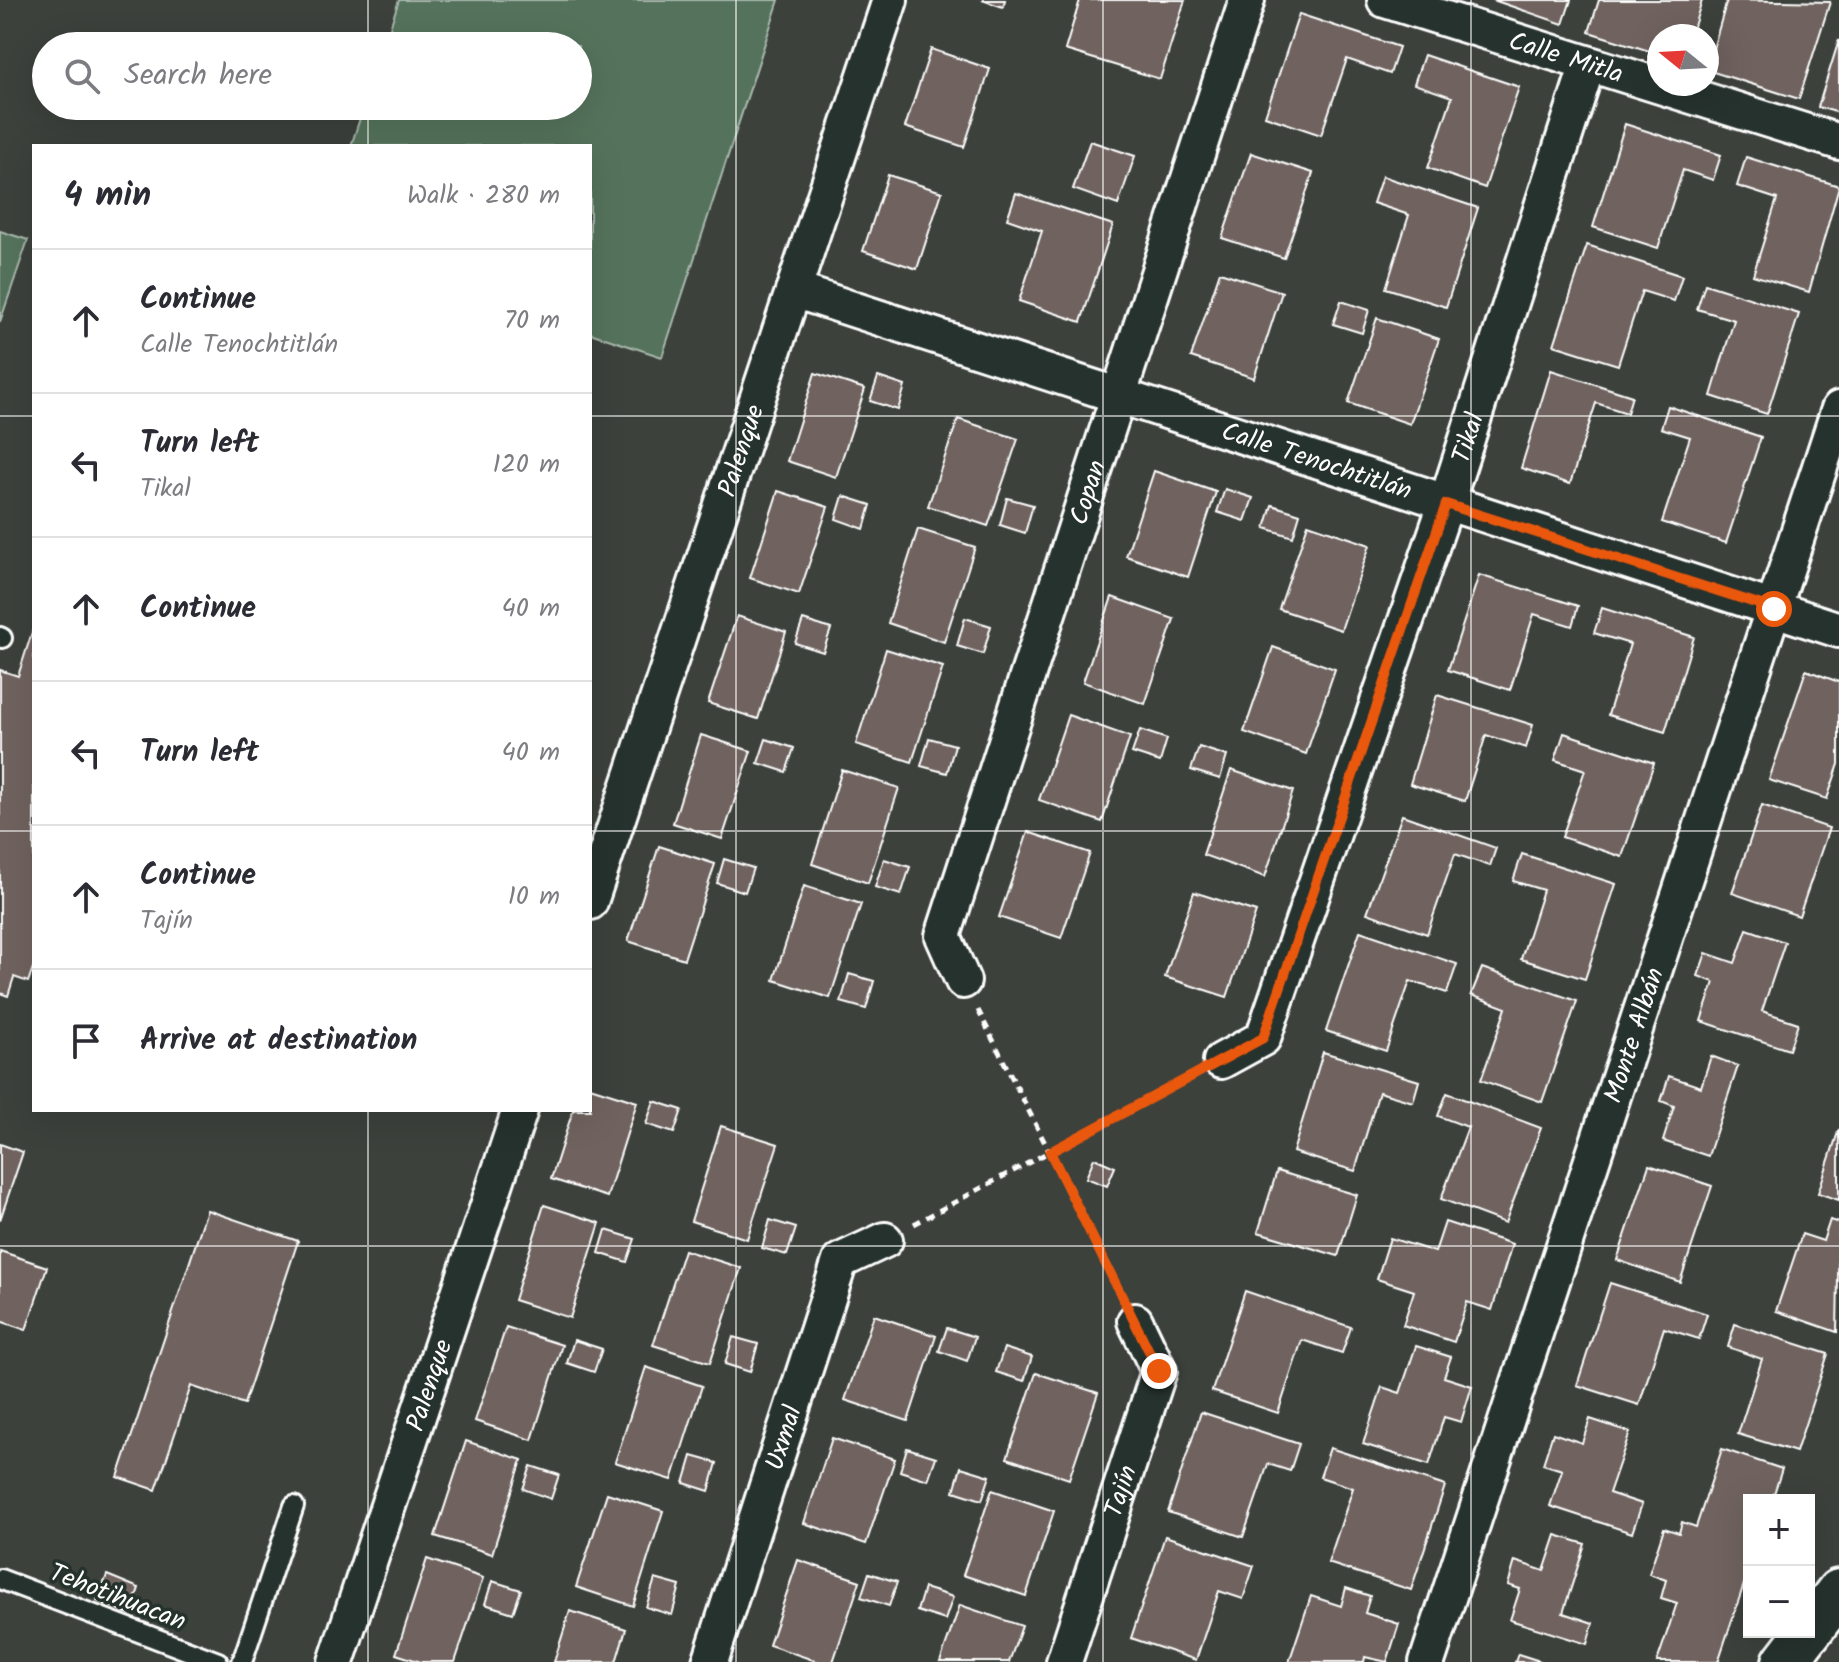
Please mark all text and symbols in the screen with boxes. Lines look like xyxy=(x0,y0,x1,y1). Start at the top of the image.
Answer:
street label: Calle Mitla xyxy=(1503,21,1628,96)
north arrow xyxy=(1647,24,1719,96)
search box xyxy=(32,32,592,120)
text: Search here xyxy=(124,52,272,100)
icon: search xyxy=(60,54,104,98)
text: 4 min xyxy=(64,169,151,223)
text: Walk · 280 m xyxy=(407,175,560,217)
text: Continue xyxy=(140,276,256,324)
icon: ahead xyxy=(64,299,108,343)
text: 70 m xyxy=(504,300,560,342)
text: Calle Tenochtitlán xyxy=(140,324,338,366)
street label: Palenque xyxy=(707,399,777,503)
street label: Tikal xyxy=(1441,408,1497,469)
street label: Calle Tenochtitlán xyxy=(1216,411,1417,513)
text: Turn left xyxy=(140,420,259,468)
icon: left xyxy=(64,443,108,487)
text: 120 m xyxy=(493,444,560,486)
street label: Copan xyxy=(1059,455,1119,530)
text: Tikal xyxy=(140,468,191,510)
text: Continue xyxy=(140,585,256,633)
icon: ahead xyxy=(64,587,108,631)
text: 40 m xyxy=(502,588,560,630)
route start xyxy=(1756,591,1792,627)
text: Turn left xyxy=(140,729,259,777)
icon: left xyxy=(64,731,108,775)
text: 40 m xyxy=(502,732,560,774)
text: Continue xyxy=(140,852,256,900)
icon: ahead xyxy=(64,875,108,919)
text: 10 m xyxy=(508,876,560,918)
text: Tajín xyxy=(140,900,193,942)
street label: Monte Albán xyxy=(1593,962,1677,1109)
text: Arrive at destination xyxy=(140,1017,417,1065)
icon: arrive xyxy=(64,1019,108,1063)
street label: Palenque xyxy=(395,1334,465,1437)
route end xyxy=(1141,1353,1177,1389)
street label: Uxmal xyxy=(755,1400,815,1476)
street label: Tajín xyxy=(1094,1460,1150,1523)
map controls xyxy=(1743,1494,1815,1638)
button: + xyxy=(1743,1494,1815,1566)
street label: Tehotihuacan xyxy=(43,1552,192,1643)
button: − xyxy=(1743,1566,1815,1638)

